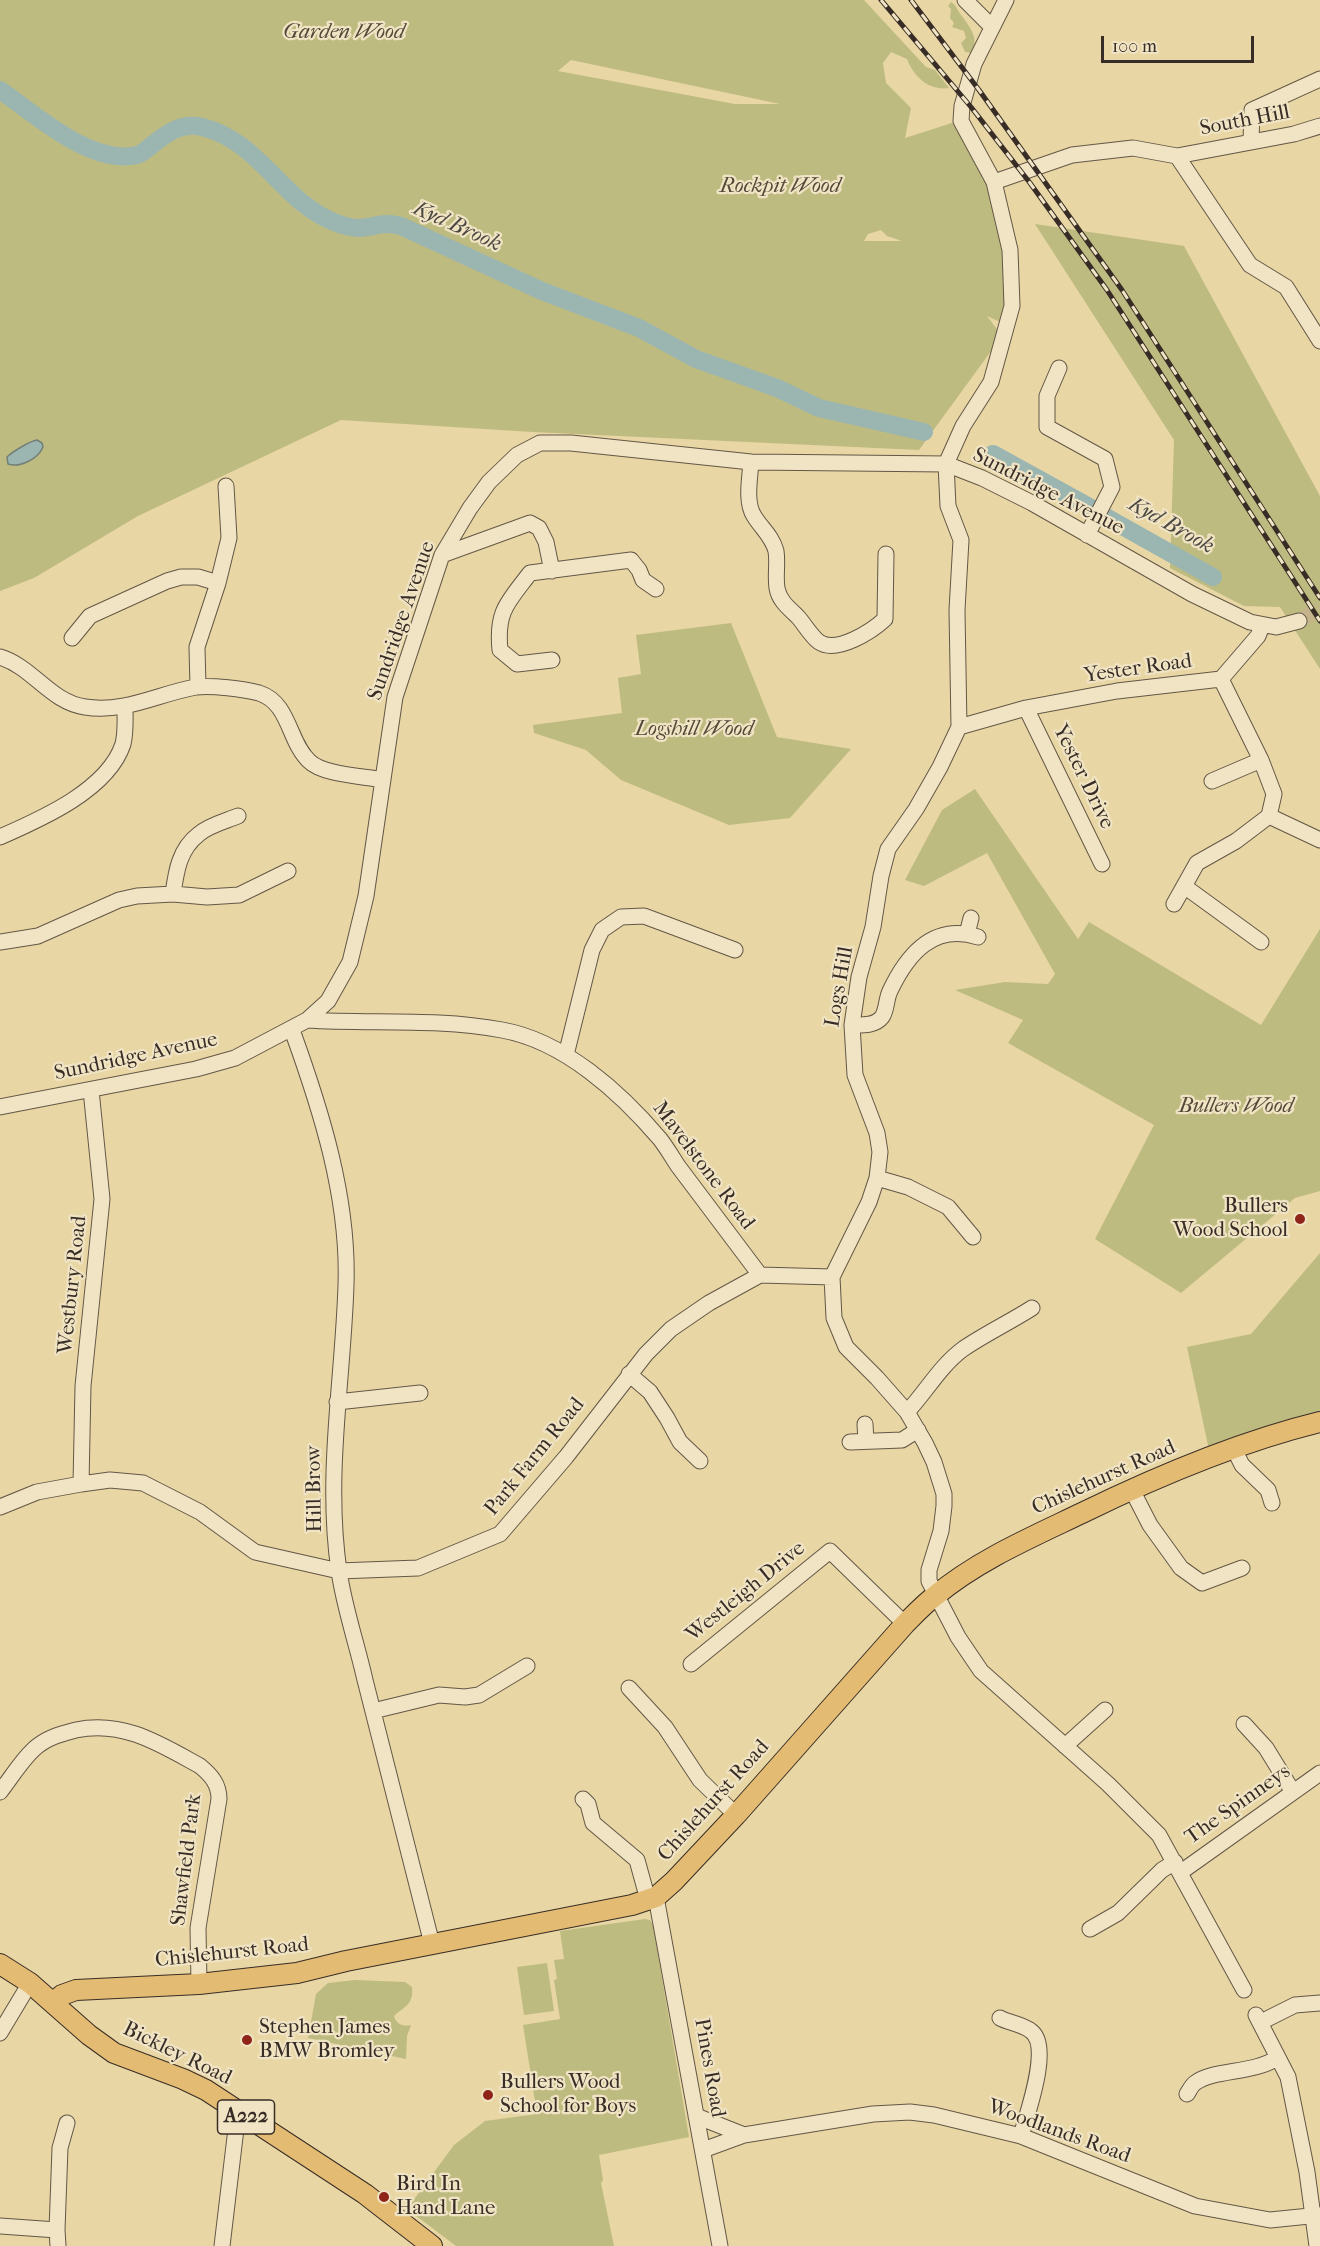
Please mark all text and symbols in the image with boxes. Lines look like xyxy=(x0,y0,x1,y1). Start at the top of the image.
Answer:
park label: Garden Wood xyxy=(283,20,405,46)
scale bar xyxy=(1104,24,1257,62)
text: 100 m xyxy=(1112,36,1157,57)
street label: South Hill xyxy=(1198,100,1292,142)
park label: Rockpit Wood xyxy=(720,174,840,200)
water label: Kyd Brook xyxy=(409,196,505,258)
street label: Sundridge Avenue xyxy=(968,443,1128,541)
water label: Kyd Brook xyxy=(1124,492,1218,560)
street label: Sundridge Avenue xyxy=(363,538,441,704)
street label: Yester Road xyxy=(1082,649,1194,689)
park label: Logshill Wood xyxy=(635,717,753,743)
street label: Yester Drive xyxy=(1047,721,1119,833)
street label: Logs Hill xyxy=(821,945,859,1029)
street label: Sundridge Avenue xyxy=(52,1027,220,1087)
park label: Bullers Wood xyxy=(1179,1094,1293,1120)
street label: Mavelstone Road xyxy=(647,1097,759,1235)
place label: Bullers Wood School xyxy=(1173,1194,1288,1244)
marker: Bullers Wood School xyxy=(1293,1212,1307,1226)
street label: Westbury Road xyxy=(53,1215,93,1355)
street label: Park Farm Road xyxy=(480,1393,590,1521)
street label: Chislehurst Road xyxy=(1028,1435,1180,1521)
street label: Hill Brow xyxy=(302,1445,328,1533)
street label: Westleigh Drive xyxy=(681,1536,811,1648)
street label: Chislehurst Road xyxy=(653,1735,775,1867)
street label: The Spinneys xyxy=(1180,1759,1296,1851)
street label: Shawfield Park xyxy=(166,1792,208,1928)
street label: Chislehurst Road xyxy=(154,1932,310,1974)
place label: Stephen James BMW Bromley xyxy=(259,2015,394,2065)
street label: Pines Road xyxy=(688,2016,730,2120)
street label: Bickley Road xyxy=(118,2017,236,2091)
marker: Stephen James BMW Bromley xyxy=(240,2033,254,2047)
place label: Bullers Wood School for Boys xyxy=(500,2070,636,2120)
marker: Bullers Wood School for Boys xyxy=(481,2088,495,2102)
street label: Woodlands Road xyxy=(984,2095,1134,2169)
road number: A222 xyxy=(218,2100,274,2134)
place label: Bird In Hand Lane xyxy=(396,2172,495,2222)
marker: Bird In Hand Lane xyxy=(377,2190,391,2204)

